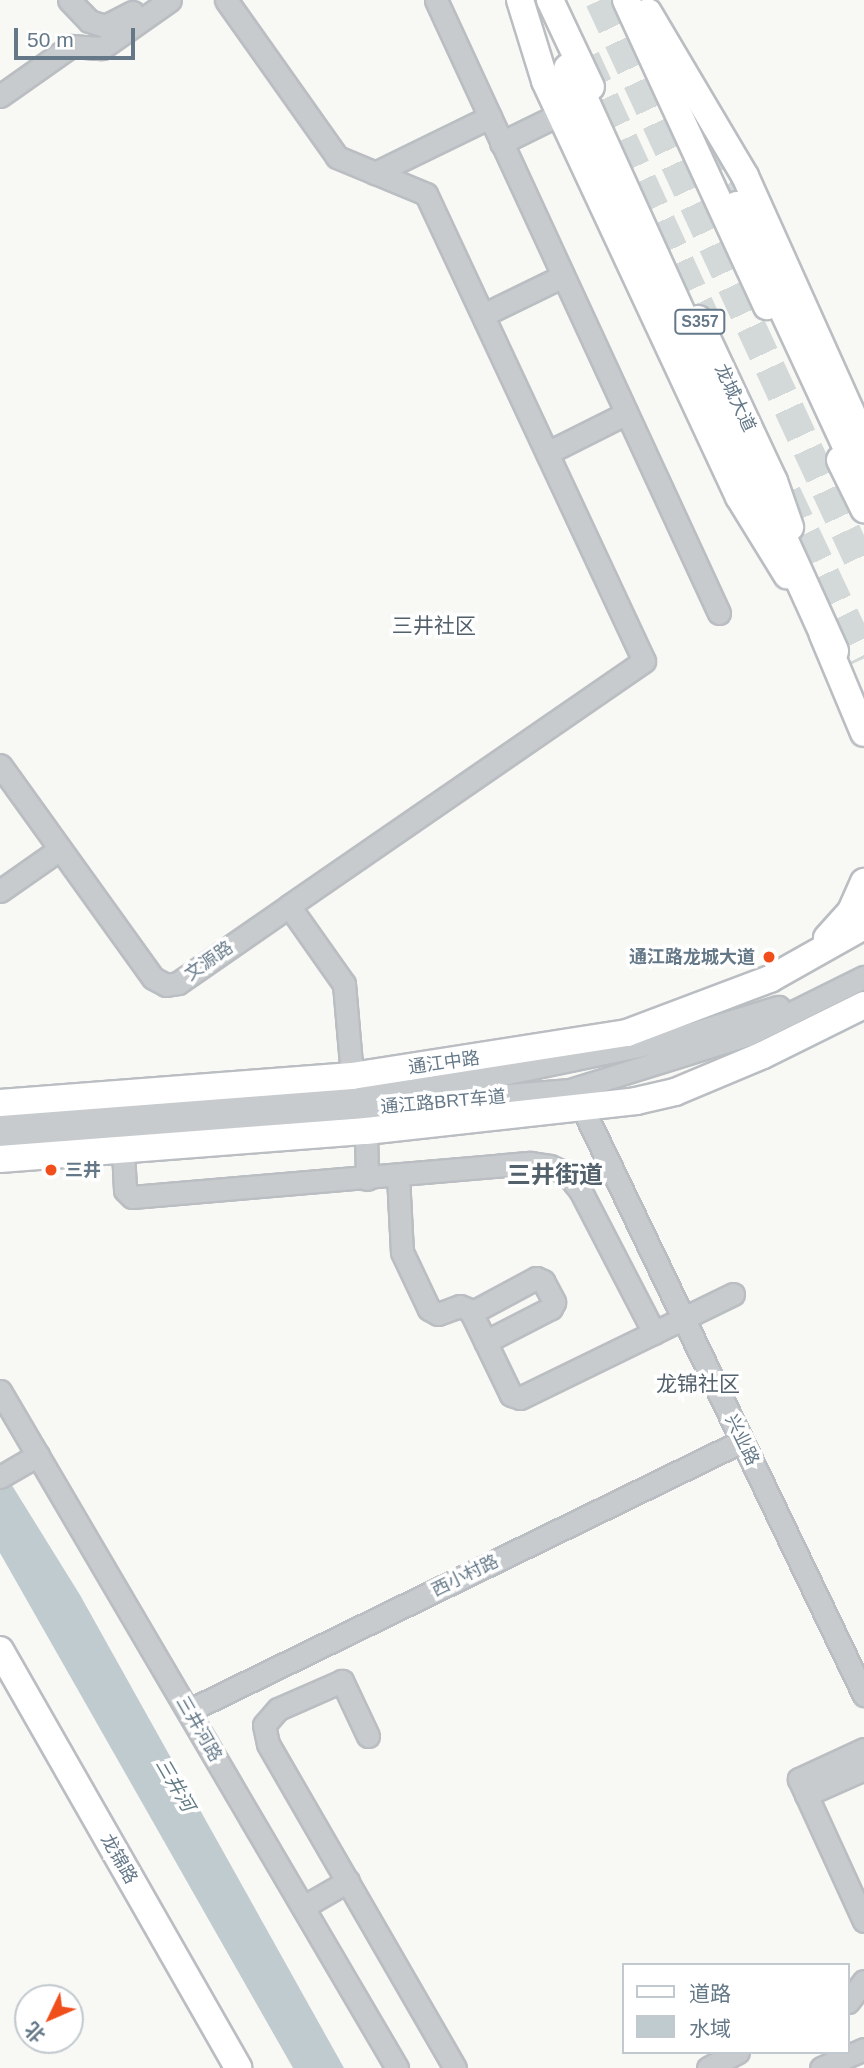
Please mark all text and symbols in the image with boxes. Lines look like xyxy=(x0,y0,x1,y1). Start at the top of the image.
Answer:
scale bar xyxy=(18,14,138,58)
text: 50 m xyxy=(27,28,74,51)
road number: S357 xyxy=(674,310,726,334)
street label: 龙城大道 xyxy=(710,361,760,435)
district label: 三井社区 xyxy=(392,613,476,639)
street label: 文源路 xyxy=(181,937,237,985)
place label: 通江路龙城大道 xyxy=(629,946,755,968)
marker: 通江路龙城大道 xyxy=(761,949,777,965)
street label: 通江中路 xyxy=(407,1047,481,1079)
street label: 通江路BRT车道 xyxy=(379,1086,507,1118)
place label: 三井 xyxy=(65,1159,101,1181)
district label: 三井街道 xyxy=(507,1161,603,1189)
marker: 三井 xyxy=(43,1162,59,1178)
district label: 龙锦社区 xyxy=(656,1371,740,1397)
street label: 兴业路 xyxy=(720,1411,764,1469)
street label: 西小村路 xyxy=(428,1551,502,1601)
street label: 三井河路 xyxy=(172,1692,226,1766)
water label: 三井河 xyxy=(151,1755,199,1815)
street label: 龙锦路 xyxy=(96,1830,142,1888)
legend xyxy=(622,1963,850,2054)
text: 道路 xyxy=(689,1982,731,2005)
north arrow xyxy=(14,1984,84,2054)
text: 水域 xyxy=(689,2017,731,2040)
text: 北 xyxy=(21,2018,49,2047)

